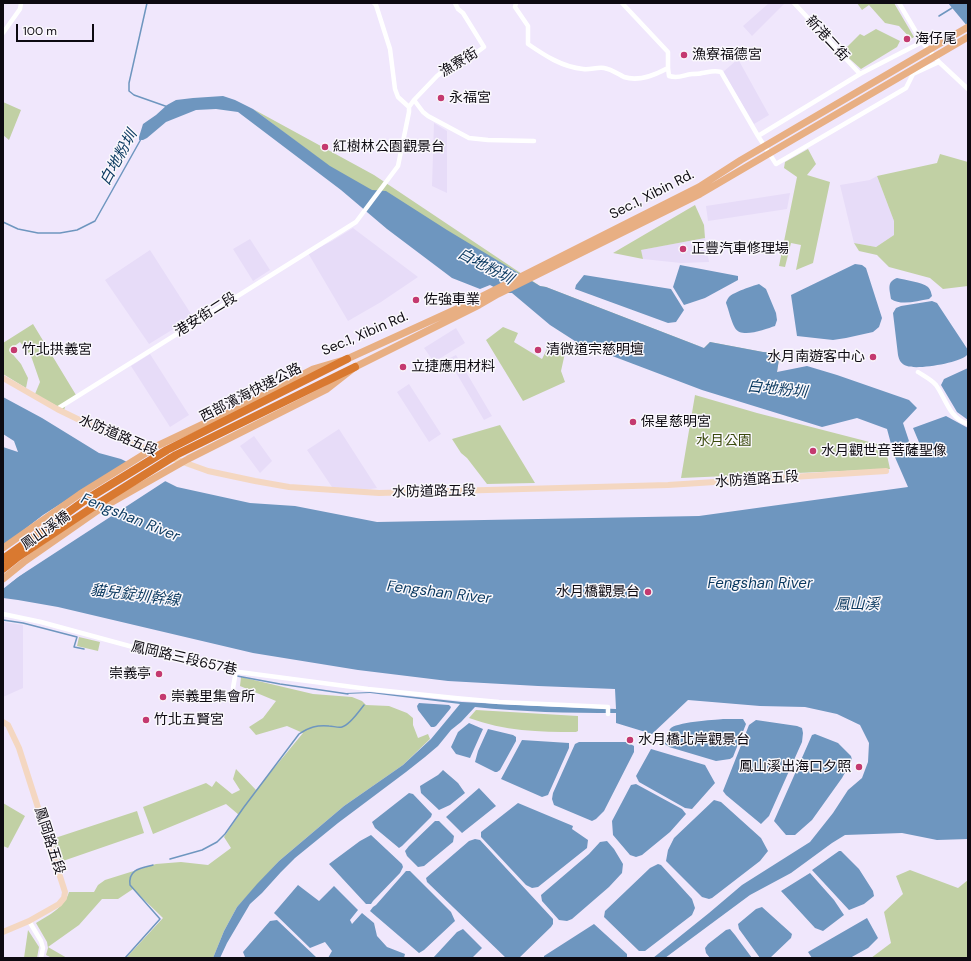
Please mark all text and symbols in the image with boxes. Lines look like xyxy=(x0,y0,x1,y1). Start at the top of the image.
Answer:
street label: 新港二街 xyxy=(802,13,852,65)
scale bar xyxy=(18,16,96,42)
text: 100 m xyxy=(23,23,57,39)
place label: 海仔尾 xyxy=(915,31,957,47)
marker: 海仔尾 xyxy=(902,34,912,44)
street label: 漁寮街 xyxy=(437,45,481,81)
place label: 漁寮福德宮 xyxy=(692,47,762,63)
marker: 漁寮福德宮 xyxy=(679,50,689,60)
place label: 永福宮 xyxy=(449,90,491,106)
marker: 永福宮 xyxy=(436,93,446,103)
water label: 白地粉圳 xyxy=(97,127,141,189)
place label: 紅樹林公園觀景台 xyxy=(333,139,445,155)
marker: 紅樹林公園觀景台 xyxy=(320,142,330,152)
street label: Sec.1, Xibin Rd. xyxy=(607,167,697,223)
place label: 正豐汽車修理場 xyxy=(691,241,789,257)
marker: 正豐汽車修理場 xyxy=(678,244,688,254)
water label: 白地粉圳 xyxy=(454,245,516,289)
street label: 港安街二段 xyxy=(172,289,240,341)
place label: 佐強車業 xyxy=(424,292,480,308)
marker: 佐強車業 xyxy=(411,295,421,305)
street label: Sec.1, Xibin Rd. xyxy=(319,308,411,360)
place label: 竹北拱義宮 xyxy=(22,342,92,358)
place label: 清微道宗慈明壇 xyxy=(546,342,644,358)
marker: 竹北拱義宮 xyxy=(9,345,19,355)
marker: 清微道宗慈明壇 xyxy=(533,345,543,355)
place label: 水月南遊客中心 xyxy=(767,349,865,365)
marker: 水月南遊客中心 xyxy=(868,352,878,362)
place label: 立捷應用材料 xyxy=(411,359,495,375)
street label: 西部濱海快速公路 xyxy=(197,360,305,426)
marker: 立捷應用材料 xyxy=(398,362,408,372)
water label: 白地粉圳 xyxy=(746,378,808,402)
street label: 水防道路五段 xyxy=(76,412,160,460)
place label: 保星慈明宮 xyxy=(641,414,711,430)
marker: 保星慈明宮 xyxy=(628,417,638,427)
park label: 水月公園 xyxy=(696,433,752,449)
place label: 水月觀世音菩薩聖像 xyxy=(821,443,947,459)
marker: 水月觀世音菩薩聖像 xyxy=(808,446,818,456)
street label: 水防道路五段 xyxy=(715,469,799,491)
street label: 水防道路五段 xyxy=(392,483,476,501)
water label: Fengshan River xyxy=(78,490,182,546)
street label: 鳳山溪橋 xyxy=(18,508,74,554)
water label: Fengshan River xyxy=(708,575,812,593)
water label: Fengshan River xyxy=(386,578,492,608)
water label: 貓兒錠圳幹線 xyxy=(89,582,181,610)
place label: 水月橋觀景台 xyxy=(556,584,640,600)
marker: 水月橋觀景台 xyxy=(643,587,653,597)
water label: 鳳山溪 xyxy=(835,596,879,614)
street label: 鳳岡路三段657巷 xyxy=(129,639,239,679)
place label: 崇義亭 xyxy=(109,666,151,682)
marker: 崇義亭 xyxy=(154,669,164,679)
place label: 崇義里集會所 xyxy=(171,689,255,705)
marker: 崇義里集會所 xyxy=(158,692,168,702)
place label: 竹北五賢宮 xyxy=(154,712,224,728)
marker: 竹北五賢宮 xyxy=(141,715,151,725)
place label: 水月橋北岸觀景台 xyxy=(638,732,750,748)
marker: 水月橋北岸觀景台 xyxy=(625,735,635,745)
place label: 鳳山溪出海口夕照 xyxy=(739,759,851,775)
marker: 鳳山溪出海口夕照 xyxy=(854,762,864,772)
street label: 鳳岡路五段 xyxy=(30,805,68,877)

